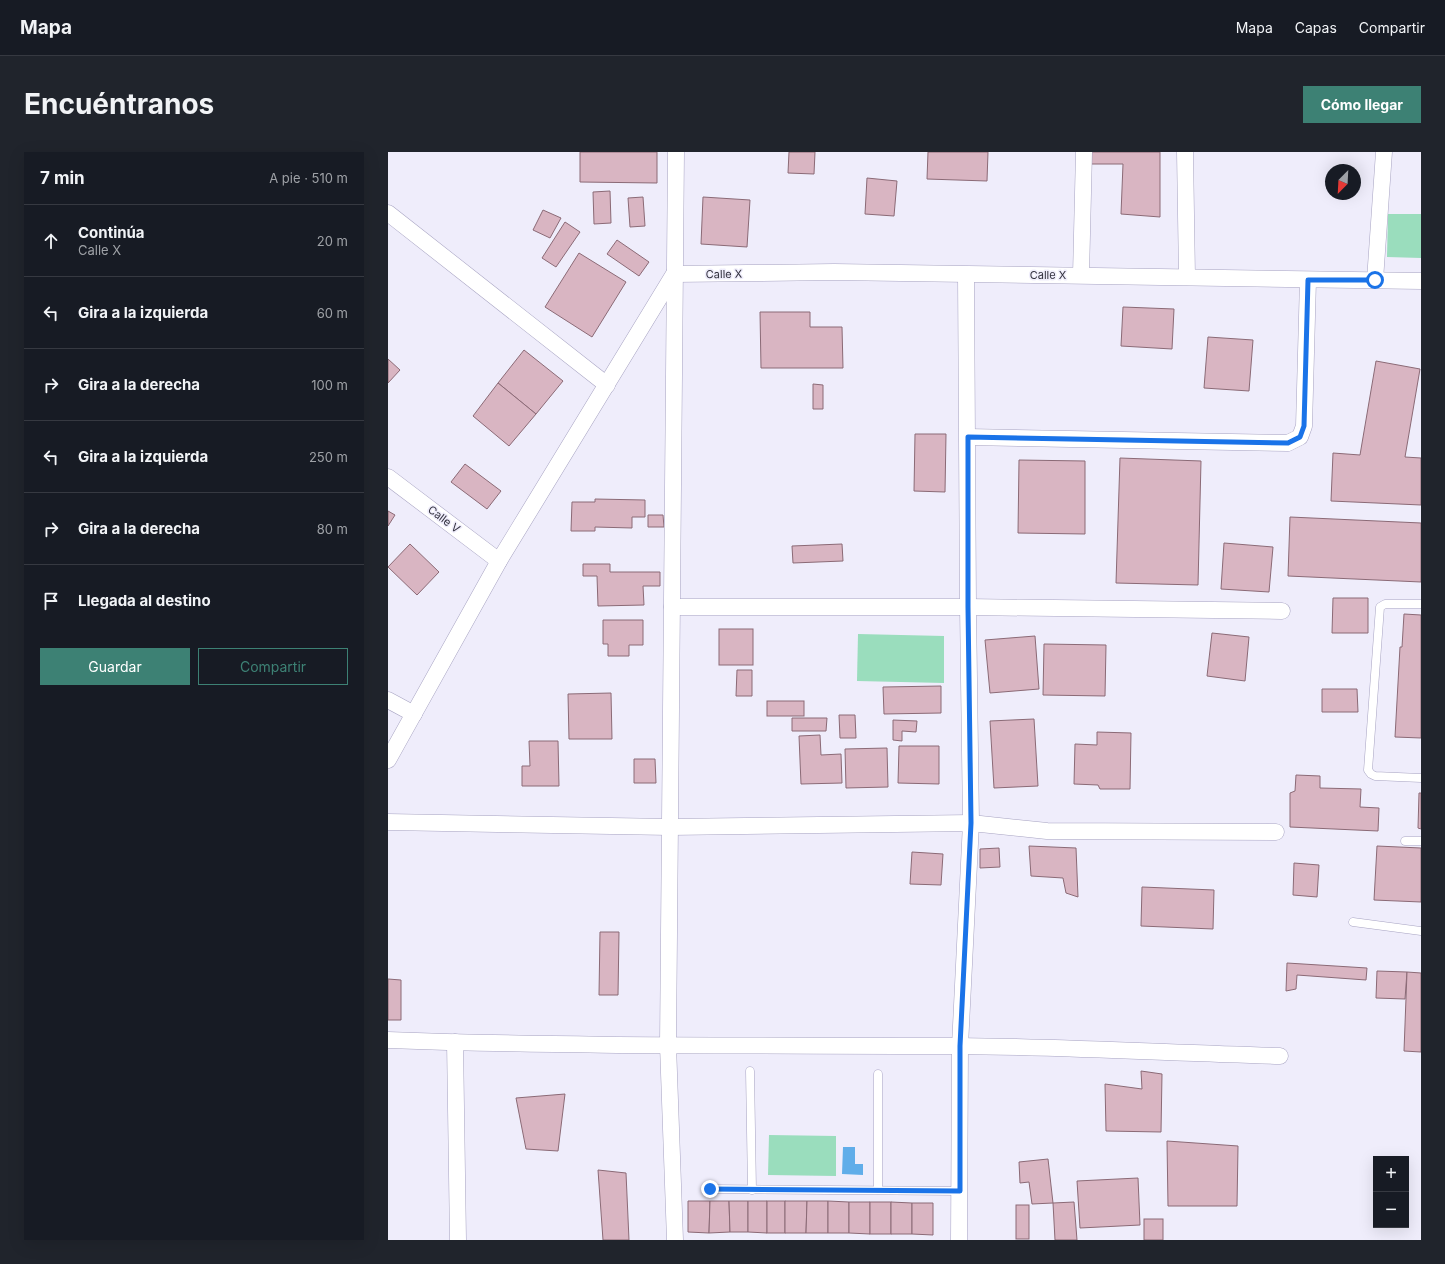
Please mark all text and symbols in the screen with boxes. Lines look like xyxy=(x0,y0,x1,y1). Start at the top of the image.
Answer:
text: Mapa xyxy=(20,16,72,39)
text: Mapa xyxy=(1236,19,1273,36)
text: Capas xyxy=(1295,19,1337,36)
text: Compartir xyxy=(1359,19,1425,36)
button: Cómo llegar xyxy=(1303,86,1421,123)
text: Encuéntranos xyxy=(24,87,214,121)
north arrow xyxy=(1325,164,1361,200)
text: 7 min xyxy=(40,168,85,188)
text: A pie · 510 m xyxy=(269,170,348,186)
text: Continúa xyxy=(78,223,145,242)
icon: ahead xyxy=(40,230,62,252)
text: 20 m xyxy=(317,233,348,249)
text: Calle X xyxy=(78,242,121,258)
street label: Calle X xyxy=(706,267,743,281)
street label: Calle X xyxy=(1030,268,1067,282)
route start xyxy=(1366,271,1384,289)
icon: left xyxy=(40,302,62,324)
text: Gira a la izquierda xyxy=(78,303,208,322)
text: 60 m xyxy=(317,305,348,321)
icon: right xyxy=(40,374,62,396)
text: Gira a la derecha xyxy=(78,375,200,394)
text: 100 m xyxy=(311,377,348,393)
icon: left xyxy=(40,446,62,468)
text: Gira a la izquierda xyxy=(78,447,208,466)
text: 250 m xyxy=(309,449,348,465)
street label: Calle V xyxy=(425,502,463,536)
icon: right xyxy=(40,518,62,540)
text: Gira a la derecha xyxy=(78,519,200,538)
text: 80 m xyxy=(317,521,348,537)
icon: arrive xyxy=(40,590,62,612)
text: Llegada al destino xyxy=(78,591,211,610)
button: Guardar xyxy=(40,648,190,685)
button: Compartir xyxy=(198,648,348,685)
map controls xyxy=(1373,1156,1409,1228)
button: + xyxy=(1373,1156,1409,1192)
route end xyxy=(701,1180,719,1198)
button: − xyxy=(1373,1192,1409,1228)

